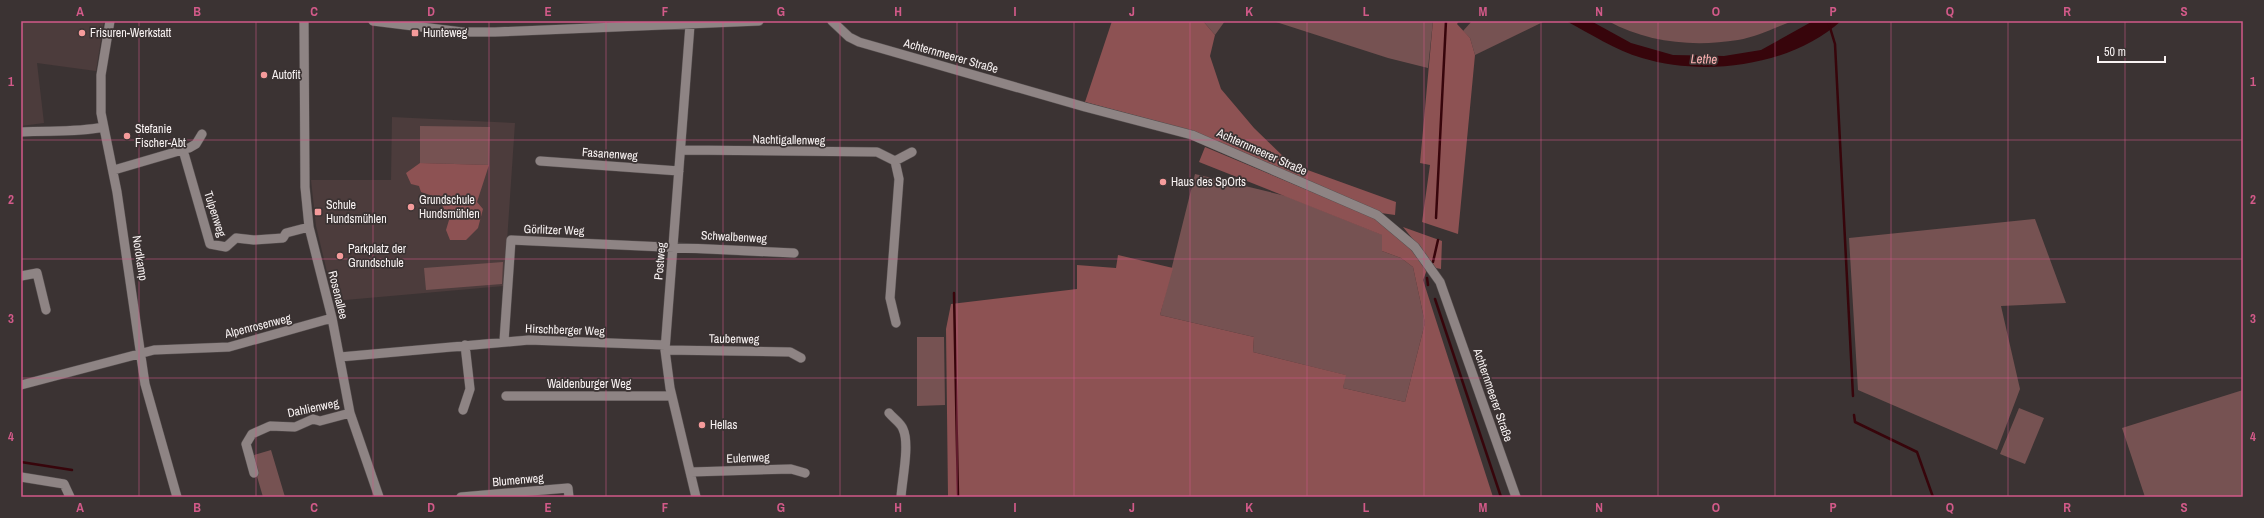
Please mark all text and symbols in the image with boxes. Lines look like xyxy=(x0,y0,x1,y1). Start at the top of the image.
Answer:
text: A xyxy=(76,3,84,20)
text: B xyxy=(193,3,201,20)
text: C xyxy=(310,3,318,20)
text: D xyxy=(427,3,435,20)
text: E xyxy=(544,3,552,20)
text: F xyxy=(662,3,669,20)
text: G xyxy=(777,3,785,20)
text: H xyxy=(894,3,902,20)
text: I xyxy=(1014,3,1017,20)
text: J xyxy=(1129,3,1135,20)
text: K xyxy=(1245,3,1253,20)
text: L xyxy=(1363,3,1370,20)
text: M xyxy=(1479,3,1488,20)
text: N xyxy=(1595,3,1603,20)
text: O xyxy=(1712,3,1720,20)
text: P xyxy=(1829,3,1837,20)
text: Q xyxy=(1946,3,1954,20)
text: R xyxy=(2063,3,2071,20)
text: S xyxy=(2180,3,2188,20)
place label: Frisuren-Werkstatt xyxy=(90,25,172,41)
place label: Hunteweg xyxy=(423,25,468,41)
marker: Frisuren-Werkstatt xyxy=(77,28,87,38)
marker: Hunteweg xyxy=(410,28,420,38)
street label: Achternmeerer Straße xyxy=(901,35,1000,77)
scale bar xyxy=(2098,38,2165,64)
text: 50 m xyxy=(2104,44,2126,60)
water label: Lethe xyxy=(1691,50,1718,68)
place label: Autofit xyxy=(271,67,301,83)
marker: Autofit xyxy=(259,70,269,80)
text: 1 xyxy=(8,73,14,90)
text: 1 xyxy=(2250,73,2256,90)
place label: Stefanie Fischer-Abt xyxy=(135,121,186,151)
street label: Achternmeerer Straße xyxy=(1213,124,1310,179)
marker: Stefanie Fischer-Abt xyxy=(122,131,132,141)
street label: Nachtigallenweg xyxy=(752,131,826,149)
street label: Fasanenweg xyxy=(582,144,639,164)
place label: Haus des SpOrts xyxy=(1171,174,1246,190)
marker: Haus des SpOrts xyxy=(1158,177,1168,187)
street label: Tulpenweg xyxy=(200,189,230,239)
text: 2 xyxy=(8,191,14,208)
text: 2 xyxy=(2250,191,2256,208)
place label: Grundschule Hundsmühlen xyxy=(419,192,480,222)
place label: Schule Hundsmühlen xyxy=(326,197,387,227)
marker: Grundschule Hundsmühlen xyxy=(406,202,416,212)
marker: Schule Hundsmühlen xyxy=(313,207,323,217)
street label: Görlitzer Weg xyxy=(523,221,585,239)
street label: Schwalbenweg xyxy=(701,227,768,247)
street label: Nordkamp xyxy=(129,234,151,282)
place label: Parkplatz der Grundschule xyxy=(348,241,407,271)
street label: Postweg xyxy=(650,241,670,281)
marker: Parkplatz der Grundschule xyxy=(335,251,345,261)
street label: Rosenallee xyxy=(324,269,352,321)
text: 3 xyxy=(8,310,14,327)
street label: Alpenrosenweg xyxy=(222,310,293,342)
text: 3 xyxy=(2250,310,2256,327)
street label: Hirschberger Weg xyxy=(525,321,606,339)
street label: Taubenweg xyxy=(709,331,760,347)
street label: Achternmeerer Straße xyxy=(1469,345,1516,444)
street label: Waldenburger Weg xyxy=(547,376,632,392)
street label: Dahlienweg xyxy=(286,395,341,421)
place label: Hellas xyxy=(710,417,737,433)
marker: Hellas xyxy=(697,420,707,430)
text: 4 xyxy=(8,428,14,445)
text: 4 xyxy=(2250,428,2256,445)
street label: Eulenweg xyxy=(726,449,770,467)
street label: Blumenweg xyxy=(492,470,545,490)
text: A xyxy=(76,499,84,516)
text: B xyxy=(193,499,201,516)
text: C xyxy=(310,499,318,516)
text: D xyxy=(427,499,435,516)
text: E xyxy=(544,499,552,516)
text: F xyxy=(662,499,669,516)
text: G xyxy=(777,499,785,516)
text: H xyxy=(894,499,902,516)
text: I xyxy=(1014,499,1017,516)
text: J xyxy=(1129,499,1135,516)
text: K xyxy=(1245,499,1253,516)
text: L xyxy=(1363,499,1370,516)
text: M xyxy=(1479,499,1488,516)
text: N xyxy=(1595,499,1603,516)
text: O xyxy=(1712,499,1720,516)
text: P xyxy=(1829,499,1837,516)
text: Q xyxy=(1946,499,1954,516)
text: R xyxy=(2063,499,2071,516)
text: S xyxy=(2180,499,2188,516)

